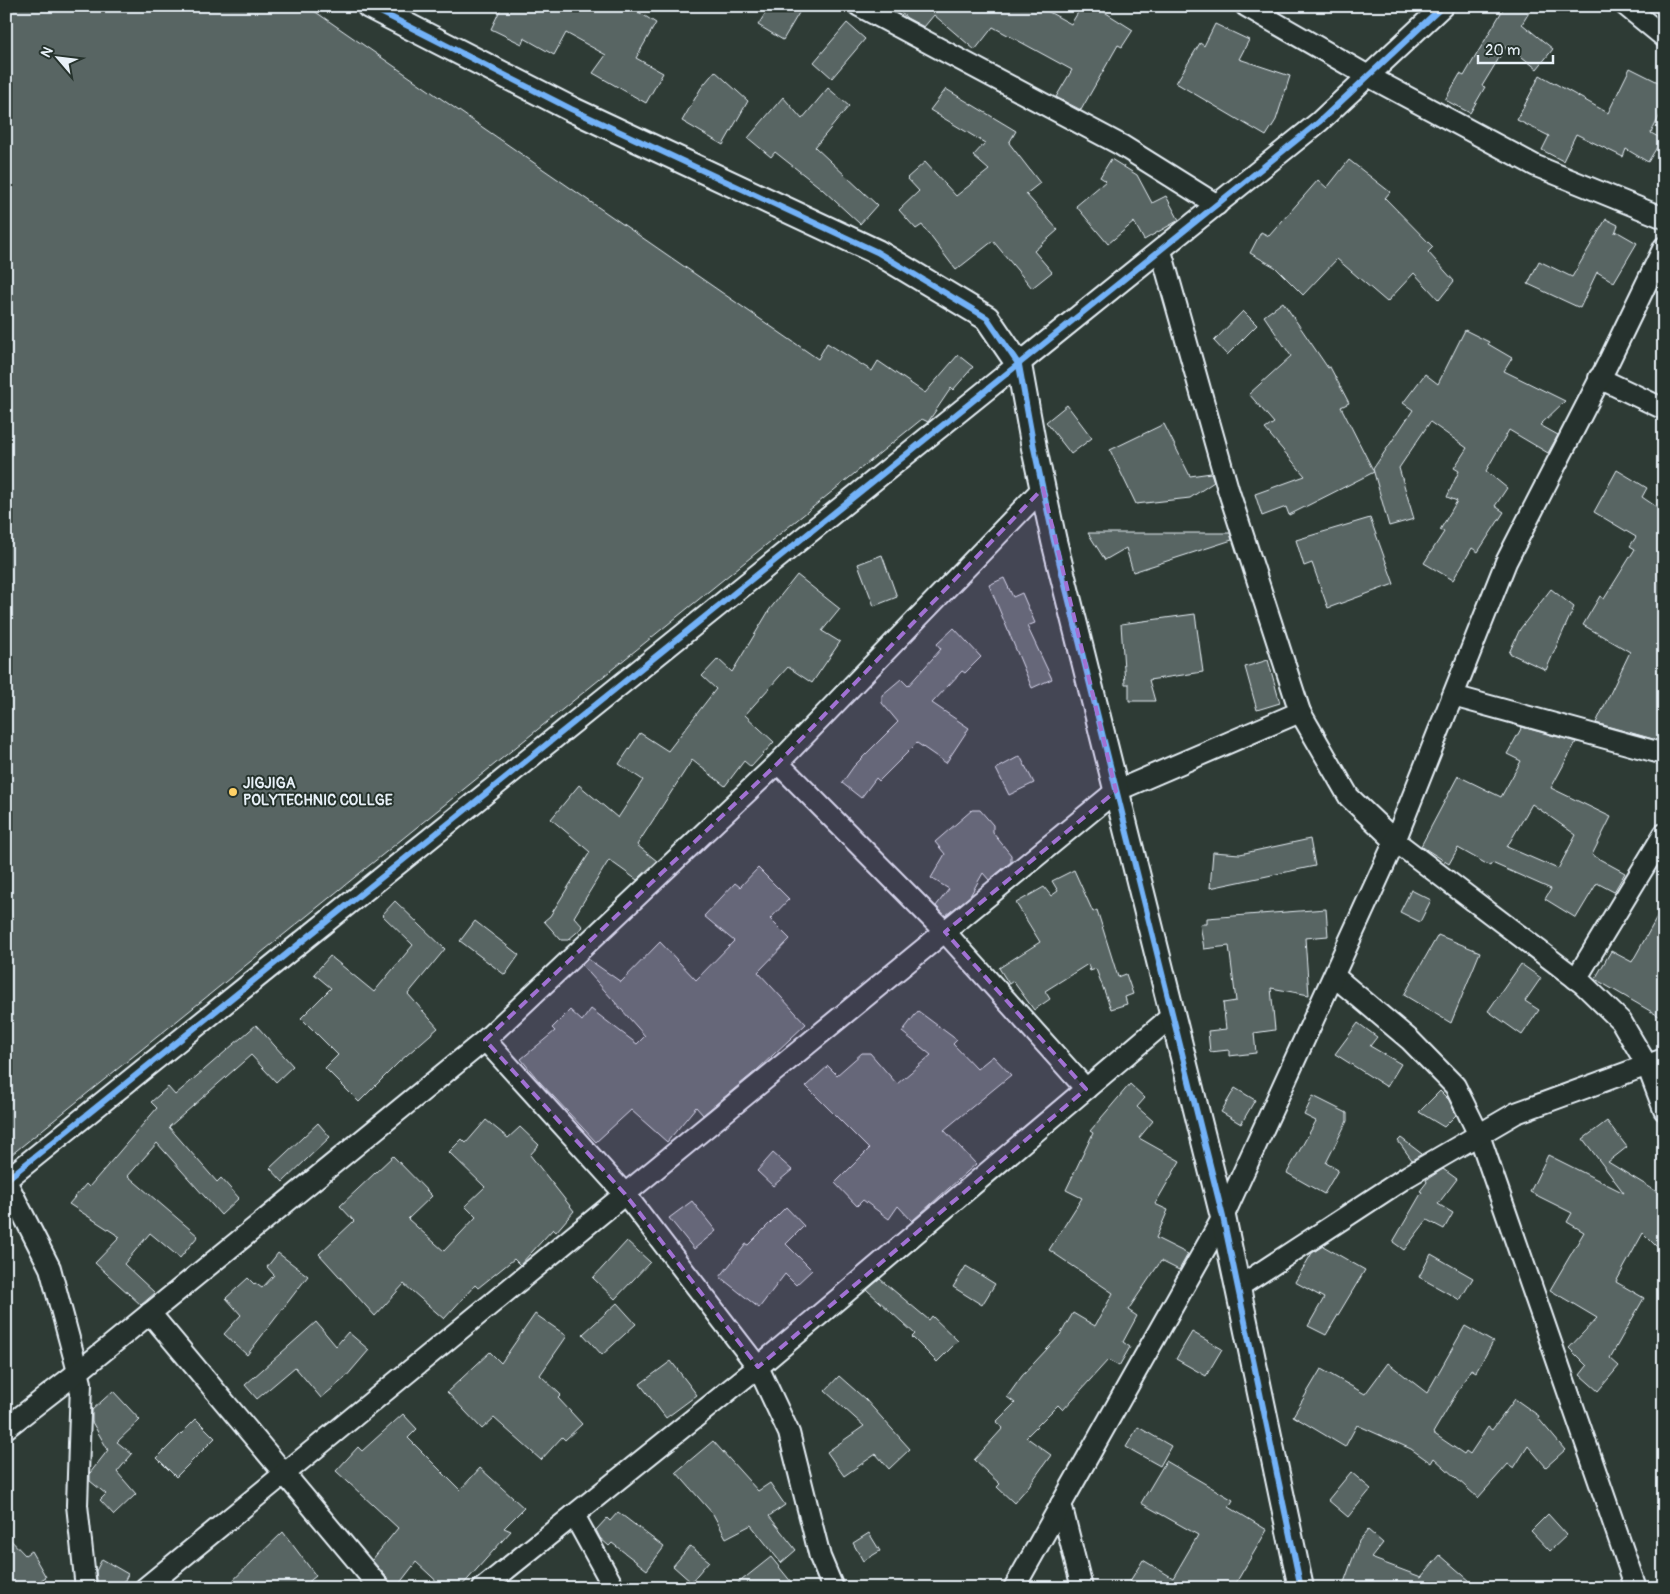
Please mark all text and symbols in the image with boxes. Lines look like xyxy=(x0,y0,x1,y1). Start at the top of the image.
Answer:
north arrow xyxy=(32,32,82,82)
scale bar xyxy=(1478,32,1552,64)
text: 20 m xyxy=(1485,41,1520,60)
text: N xyxy=(37,44,57,60)
place label: JIGJIGA POLYTECHNIC COLLGE xyxy=(243,774,393,810)
marker: JIGJIGA POLYTECHNIC COLLGE xyxy=(227,786,239,798)

